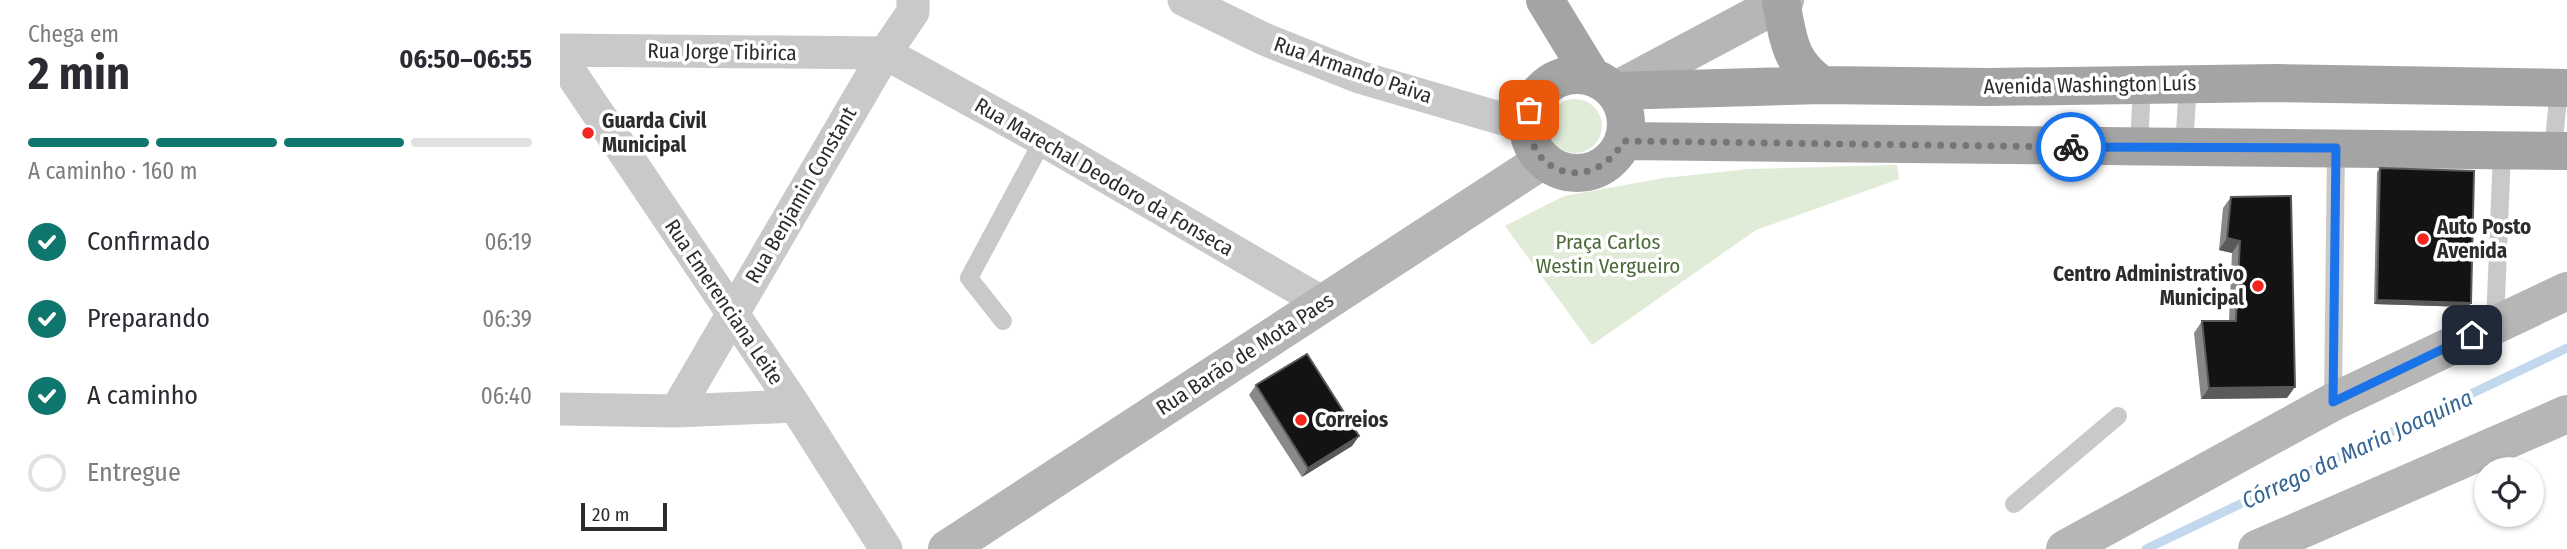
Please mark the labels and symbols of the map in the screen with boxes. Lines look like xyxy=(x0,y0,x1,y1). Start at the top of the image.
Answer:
street label: Rua Armando Paiva xyxy=(1270,31,1436,109)
street label: Rua Jorge Tibirica xyxy=(647,38,797,66)
street label: Avenida Washington Luís xyxy=(1983,70,2197,100)
pin xyxy=(1499,80,1559,140)
street label: Rua Marechal Deodoro da Fonseca xyxy=(970,92,1238,262)
street label: Rua Benjamin Constant xyxy=(740,102,862,288)
place label: Guarda Civil Municipal xyxy=(602,108,707,158)
courier xyxy=(2036,112,2106,182)
marker: Guarda Civil Municipal xyxy=(580,125,596,141)
street label: Rua Emerenciana Leite xyxy=(659,214,789,390)
place label: Auto Posto Avenida xyxy=(2436,214,2531,264)
park label: Praça Carlos Westin Vergueiro xyxy=(1536,229,1680,279)
marker: Auto Posto Avenida xyxy=(2415,231,2431,247)
place label: Centro Administrativo Municipal xyxy=(2053,261,2244,311)
marker: Centro Administrativo Municipal xyxy=(2250,278,2266,294)
street label: Rua Barão de Mota Paes xyxy=(1151,287,1339,421)
pin xyxy=(2442,305,2502,365)
water label: Córrego da Maria Joaquina xyxy=(2237,383,2477,515)
place label: Correios xyxy=(1315,407,1388,433)
marker: Correios xyxy=(1293,412,1309,428)
scale bar xyxy=(581,500,667,532)

